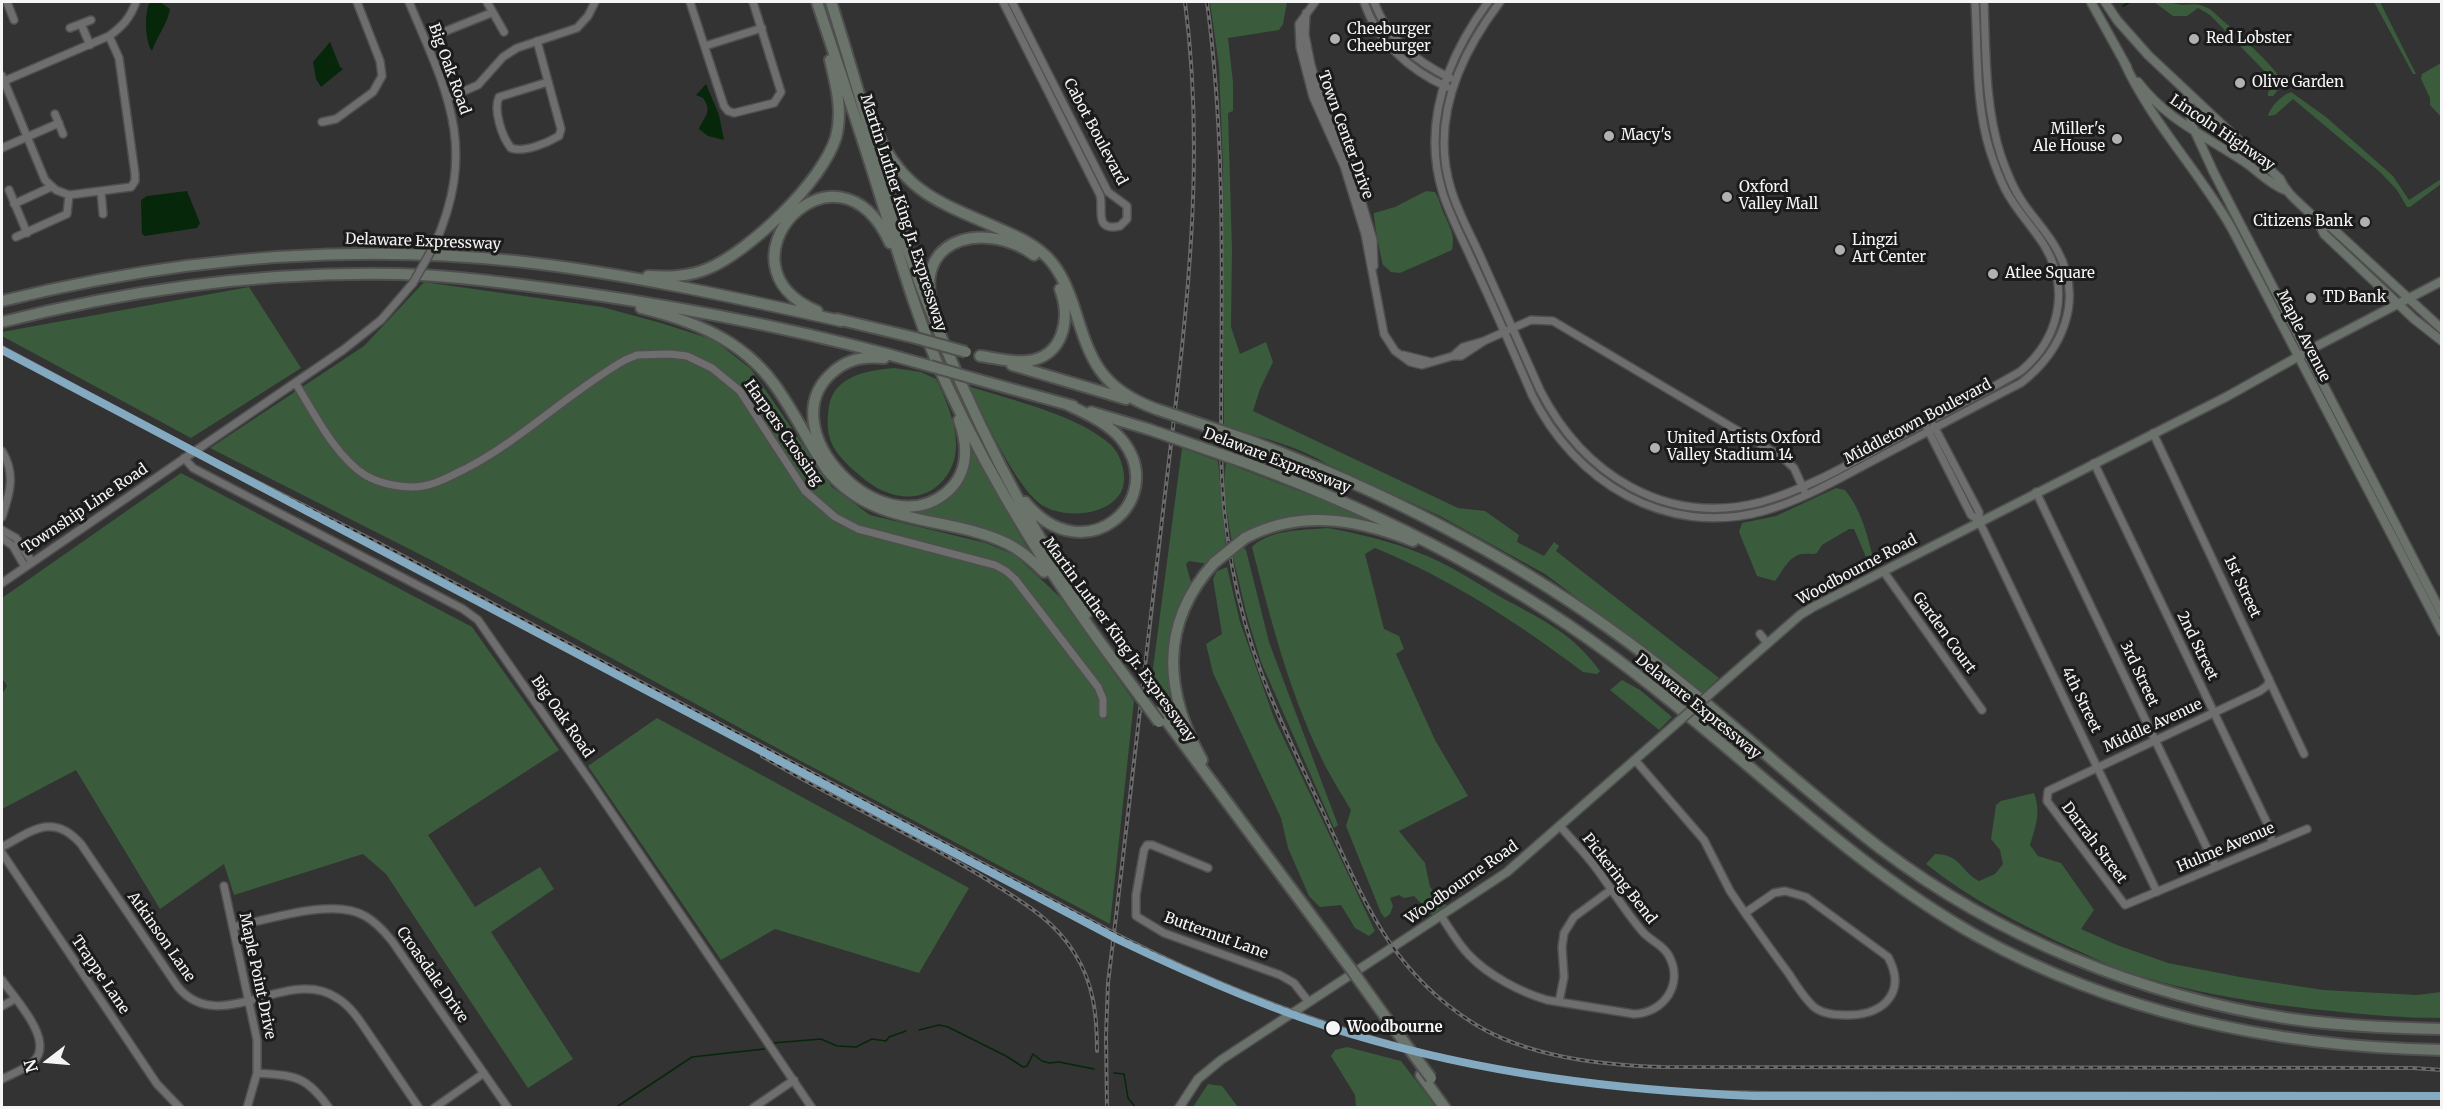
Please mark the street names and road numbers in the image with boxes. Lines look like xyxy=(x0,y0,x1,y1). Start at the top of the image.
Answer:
street label: Big Oak Road xyxy=(424,21,474,117)
street label: Town Center Drive xyxy=(1313,69,1377,201)
street label: Cabot Boulevard xyxy=(1059,76,1131,188)
street label: Lincoln Highway xyxy=(2166,91,2278,175)
street label: Martin Luther King Jr. Expressway xyxy=(856,92,950,334)
street label: Delaware Expressway xyxy=(344,230,502,254)
street label: Maple Avenue xyxy=(2272,287,2334,385)
street label: Middletown Boulevard xyxy=(1841,376,1995,468)
street label: Harpers Crossing xyxy=(740,377,826,489)
street label: Delaware Expressway xyxy=(1201,425,1353,497)
street label: Township Line Road xyxy=(19,460,151,558)
street label: Woodbourne Road xyxy=(1794,531,1920,609)
street label: Martin Luther King Jr. Expressway xyxy=(1039,534,1199,746)
street label: 1st Street xyxy=(2220,553,2264,621)
street label: Garden Court xyxy=(1909,589,1979,677)
street label: 2nd Street xyxy=(2173,609,2221,683)
street label: 3rd Street xyxy=(2116,638,2162,710)
street label: Delaware Expressway xyxy=(1632,651,1764,763)
street label: 4th Street xyxy=(2057,664,2105,736)
street label: Big Oak Road xyxy=(527,673,597,761)
street label: Middle Avenue xyxy=(2101,695,2205,757)
street label: Darrah Street xyxy=(2058,799,2130,887)
street label: Hulme Avenue xyxy=(2174,819,2278,877)
street label: Pickering Bend xyxy=(1578,830,1660,928)
street label: Woodbourne Road xyxy=(1402,837,1522,929)
street label: Atkinson Lane xyxy=(123,889,199,985)
street label: Butternut Lane xyxy=(1162,909,1270,963)
street label: Maple Point Drive xyxy=(235,911,279,1041)
street label: Croasdale Drive xyxy=(392,924,472,1026)
street label: Trappe Lane xyxy=(67,932,133,1018)

